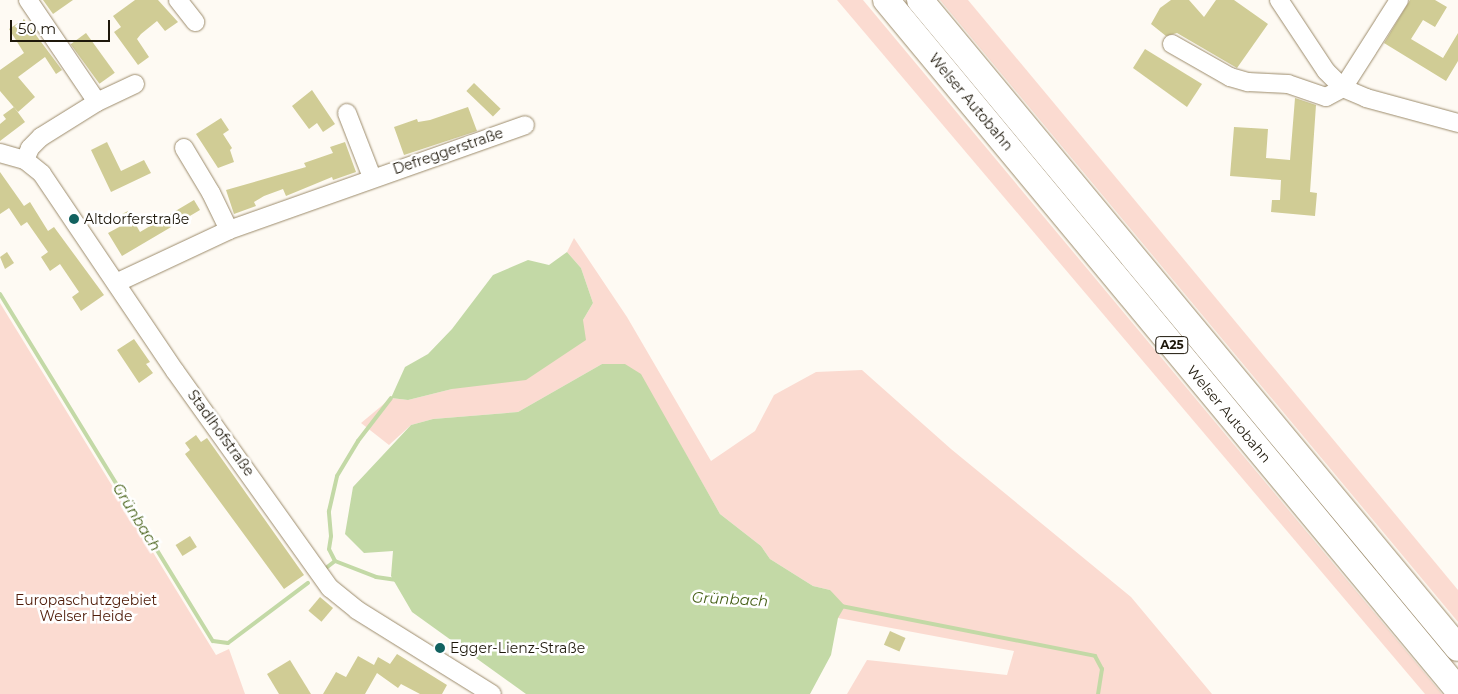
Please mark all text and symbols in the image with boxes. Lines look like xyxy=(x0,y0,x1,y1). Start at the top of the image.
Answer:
scale bar xyxy=(12,10,112,42)
text: 50 m xyxy=(18,19,56,38)
street label: Welser Autobahn xyxy=(925,50,1017,154)
street label: Defreggerstraße xyxy=(391,124,505,178)
place label: Altdorferstraße xyxy=(84,211,189,227)
marker: Altdorferstraße xyxy=(68,213,80,225)
road number: A25 xyxy=(1154,336,1190,354)
street label: Welser Autobahn xyxy=(1183,362,1275,466)
street label: Stadlhofstraße xyxy=(184,387,258,479)
water label: Grünbach xyxy=(109,480,165,554)
water label: Grünbach xyxy=(691,588,769,610)
park label: Europaschutzgebiet Welser Heide xyxy=(15,592,157,624)
place label: Egger-Lienz-Straße xyxy=(450,640,585,656)
marker: Egger-Lienz-Straße xyxy=(434,642,446,654)

